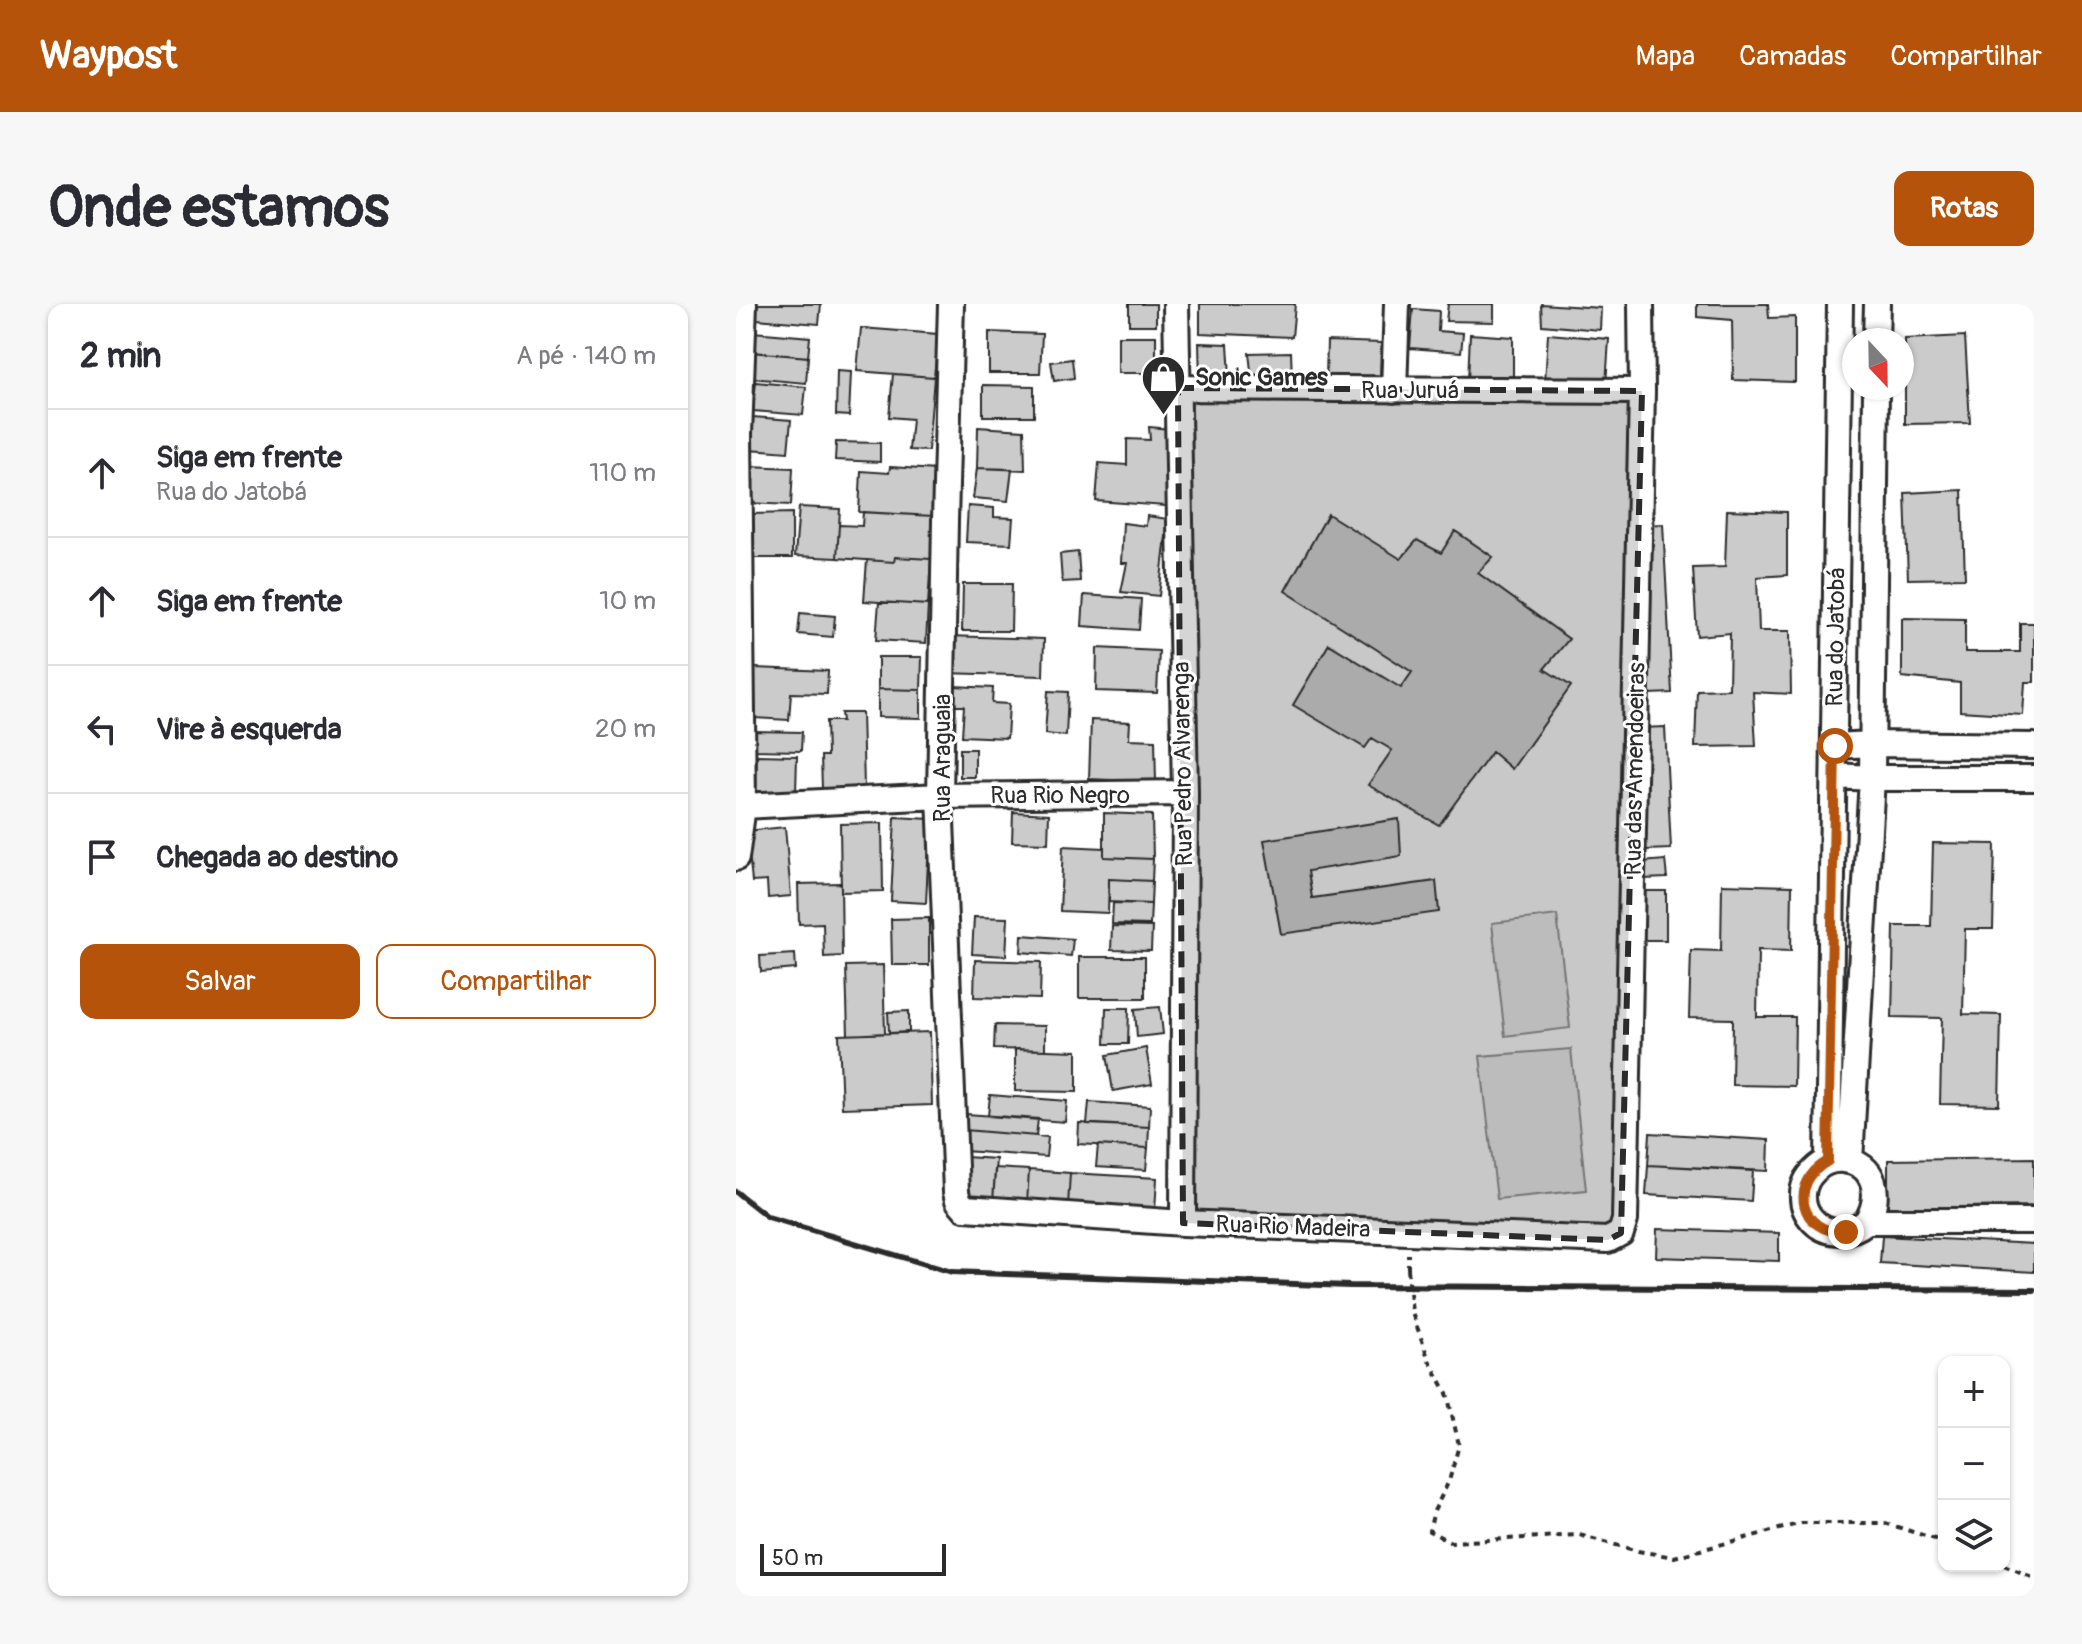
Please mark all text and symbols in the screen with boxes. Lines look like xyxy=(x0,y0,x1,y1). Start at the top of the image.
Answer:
text: Waypost xyxy=(40,32,177,80)
text: Mapa xyxy=(1635,39,1695,74)
text: Camadas xyxy=(1739,39,1846,74)
text: Compartilhar xyxy=(1890,39,2042,74)
button: Rotas xyxy=(1894,171,2034,246)
text: Onde estamos xyxy=(48,174,389,243)
north arrow xyxy=(1842,328,1914,400)
text: 2 min xyxy=(80,335,162,378)
text: A pé · 140 m xyxy=(516,340,656,372)
shop icon: Sonic Games xyxy=(1140,353,1188,416)
place label: Sonic Games xyxy=(1195,363,1328,392)
street label: Rua Juruá xyxy=(1361,376,1459,405)
text: Siga em frente xyxy=(156,439,342,476)
icon: ahead xyxy=(80,451,124,495)
text: 110 m xyxy=(589,457,656,489)
text: Rua do Jatobá xyxy=(156,476,307,508)
street label: Rua do Jatobá xyxy=(1820,567,1852,707)
icon: ahead xyxy=(80,579,124,623)
text: Siga em frente xyxy=(156,583,342,620)
text: 10 m xyxy=(599,585,656,617)
street label: Rua Pedro Alvarenga xyxy=(1167,661,1199,867)
street label: Rua das Amendoeiras xyxy=(1619,662,1651,876)
street label: Rua Araguaia xyxy=(928,694,957,822)
icon: left xyxy=(80,707,124,751)
text: Vire à esquerda xyxy=(156,711,342,748)
text: 20 m xyxy=(595,713,656,745)
route start xyxy=(1817,728,1853,764)
street label: Rua Rio Negro xyxy=(990,781,1130,810)
icon: arrive xyxy=(80,835,124,879)
text: Chegada ao destino xyxy=(156,839,398,876)
button: Salvar xyxy=(80,944,360,1019)
button: Compartilhar xyxy=(376,944,656,1019)
street label: Rua Rio Madeira xyxy=(1215,1210,1371,1244)
route end xyxy=(1828,1214,1864,1250)
map controls xyxy=(1938,1356,2010,1572)
button: + xyxy=(1938,1356,2010,1428)
button: − xyxy=(1938,1428,2010,1500)
button: layers xyxy=(1938,1500,2010,1572)
scale bar xyxy=(760,1540,946,1576)
text: 50 m xyxy=(772,1544,823,1572)

